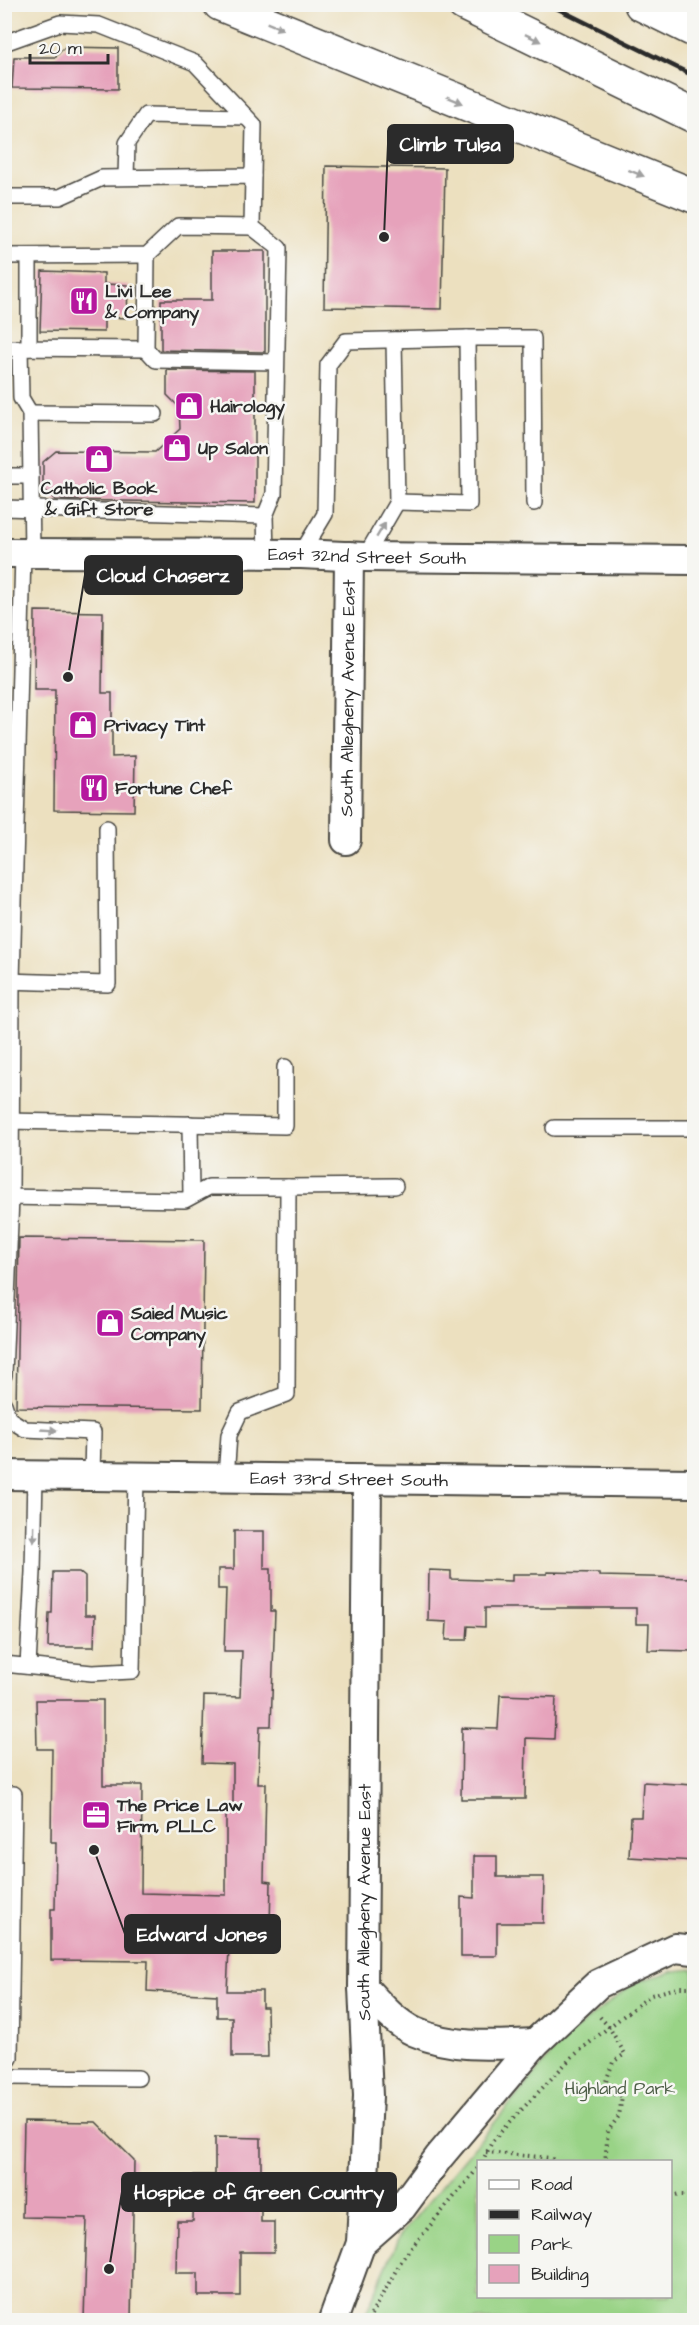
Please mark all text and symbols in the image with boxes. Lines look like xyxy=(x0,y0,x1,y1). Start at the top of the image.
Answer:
one-way arrow xyxy=(266,22,284,32)
scale bar xyxy=(30,27,108,65)
one-way arrow xyxy=(525,34,542,43)
text: 20 m xyxy=(39,36,82,61)
one-way arrow xyxy=(447,95,465,105)
callout: Climb Tulsa xyxy=(388,125,513,163)
text: Climb Tulsa xyxy=(399,131,501,159)
one-way arrow xyxy=(627,169,645,178)
place label: Livi Lee & Company xyxy=(104,279,199,326)
restaurant icon: Livi Lee & Company xyxy=(68,285,100,317)
shop icon: Hairology xyxy=(173,390,205,422)
place label: Hairology xyxy=(210,394,285,420)
shop icon: Up Salon xyxy=(161,432,193,464)
place label: Up Salon xyxy=(198,436,268,461)
shop icon: Catholic Book & Gift Store xyxy=(83,443,115,475)
place label: Catholic Book & Gift Store xyxy=(41,476,158,522)
one-way arrow xyxy=(376,521,386,538)
street label: East 32nd Street South xyxy=(268,542,466,571)
callout: Cloud Chaserz xyxy=(85,556,242,594)
text: Cloud Chaserz xyxy=(96,562,231,590)
street label: South Allegheny Avenue East xyxy=(334,579,362,817)
shop icon: Privacy Tint xyxy=(67,709,99,741)
place label: Privacy Tint xyxy=(104,713,206,739)
restaurant icon: Fortune Chef xyxy=(78,772,110,804)
place label: Fortune Chef xyxy=(115,776,233,801)
place label: Saied Music Company xyxy=(130,1301,228,1348)
shop icon: Saied Music Company xyxy=(94,1307,126,1339)
one-way arrow xyxy=(39,1425,58,1434)
street label: East 33rd Street South xyxy=(250,1466,448,1493)
one-way arrow xyxy=(29,1524,39,1543)
street label: South Allegheny Avenue East xyxy=(351,1783,378,2021)
place label: The Price Law Firm, PLLC xyxy=(116,1793,243,1839)
office icon: The Price Law Firm, PLLC xyxy=(80,1799,112,1831)
callout: Edward Jones xyxy=(125,1915,280,1953)
text: Edward Jones xyxy=(137,1921,267,1949)
park label: Highland Park xyxy=(565,2076,675,2102)
legend xyxy=(477,2160,672,2298)
text: Road xyxy=(531,2172,572,2197)
callout: Hospice of Green Country xyxy=(122,2173,396,2211)
text: Hospice of Green Country xyxy=(134,2179,384,2208)
text: Railway xyxy=(531,2202,592,2228)
text: Park xyxy=(531,2232,573,2257)
text: Building xyxy=(531,2262,589,2288)

